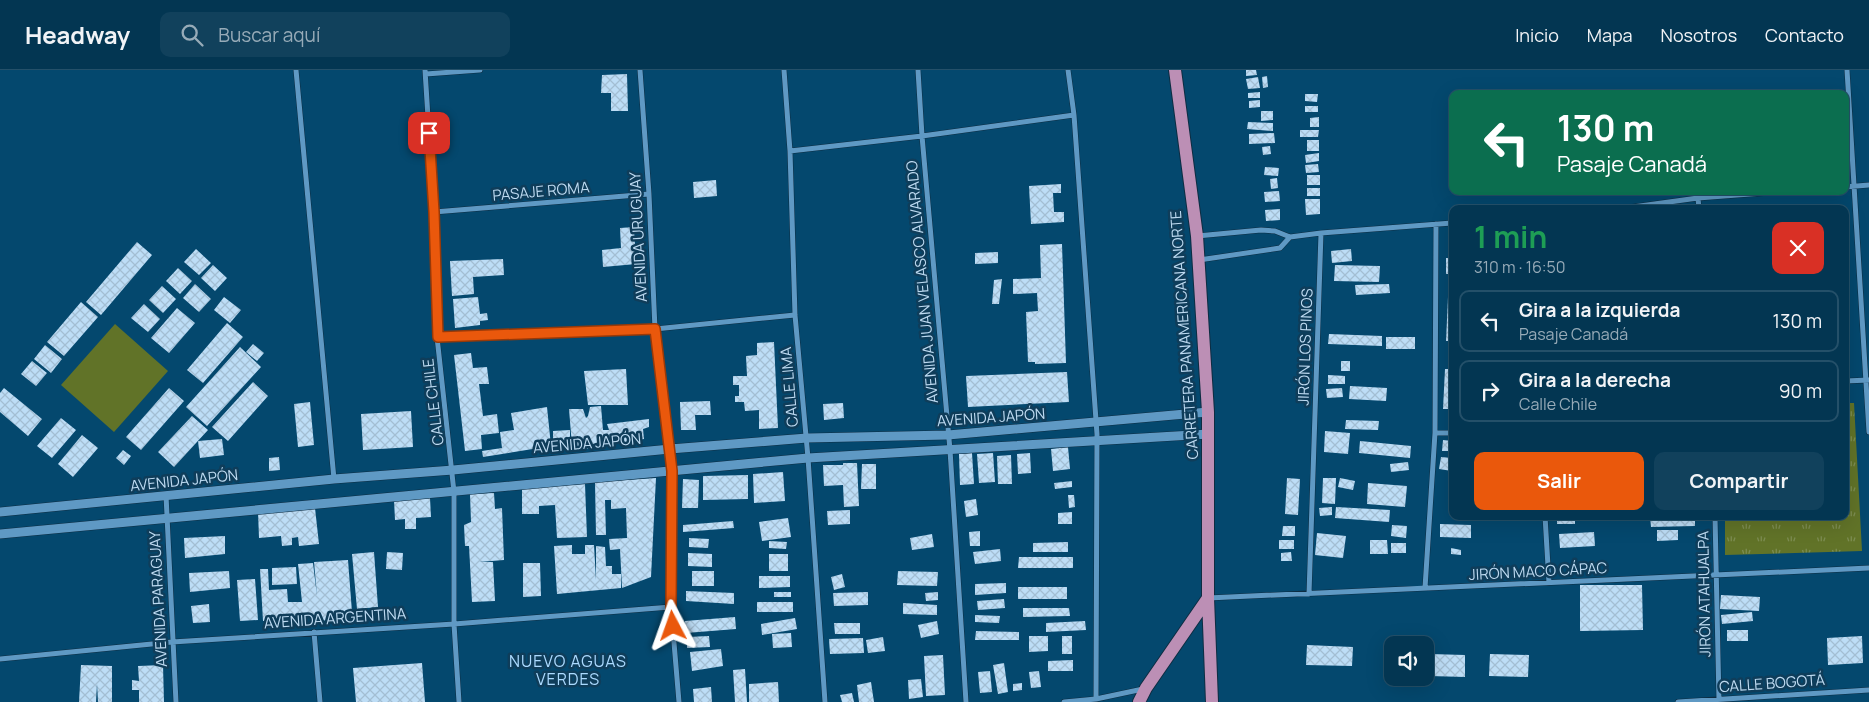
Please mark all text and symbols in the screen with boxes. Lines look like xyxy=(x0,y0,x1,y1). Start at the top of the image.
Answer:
search box xyxy=(160,12,510,57)
text: Headway xyxy=(25,18,130,51)
icon: search xyxy=(178,21,206,49)
text: Buscar aquí xyxy=(218,22,320,48)
text: Inicio xyxy=(1515,23,1559,47)
text: Mapa xyxy=(1587,23,1633,47)
text: Nosotros xyxy=(1661,23,1737,47)
text: Contacto xyxy=(1765,23,1844,47)
text: 130 m xyxy=(1557,104,1654,152)
icon: left xyxy=(1474,110,1539,175)
pin xyxy=(408,112,450,154)
icon: arrive xyxy=(415,119,443,147)
text: Pasaje Canadá xyxy=(1557,149,1707,179)
street label: AVENIDA JUAN VELASCO ALVARADO xyxy=(901,160,943,404)
street label: AVENIDA URUGUAY xyxy=(624,171,652,303)
street label: PASAJE ROMA xyxy=(492,176,591,206)
street label: CARRETERA PANAMERICANA NORTE xyxy=(1165,210,1203,460)
text: 1 min xyxy=(1474,216,1547,257)
button: close xyxy=(1772,222,1824,274)
text: 310 m · 16:50 xyxy=(1474,256,1566,278)
street label: JIRÓN LOS PINOS xyxy=(1292,288,1318,406)
text: Gira a la izquierda xyxy=(1519,297,1680,323)
icon: left xyxy=(1476,307,1504,335)
text: 130 m xyxy=(1773,308,1822,334)
text: Pasaje Canadá xyxy=(1519,323,1628,345)
street label: CALLE LIMA xyxy=(775,346,803,428)
street label: CALLE CHILE xyxy=(417,357,449,447)
text: Gira a la derecha xyxy=(1519,367,1671,393)
icon: right xyxy=(1476,377,1504,405)
text: 90 m xyxy=(1779,378,1822,404)
text: Calle Chile xyxy=(1519,393,1597,415)
street label: AVENIDA JAPÓN xyxy=(936,403,1046,431)
street label: AVENIDA JAPÓN xyxy=(532,428,642,458)
button: Salir xyxy=(1474,452,1644,510)
button: Compartir xyxy=(1654,452,1824,510)
street label: AVENIDA JAPÓN xyxy=(129,464,239,496)
street label: AVENIDA PARAGUAY xyxy=(144,530,172,668)
street label: JIRÓN ATAHUALPA xyxy=(1692,530,1716,657)
street label: JIRÓN MACO CÁPAC xyxy=(1468,557,1608,585)
position arrow xyxy=(646,599,698,651)
street label: AVENIDA ARGENTINA xyxy=(263,603,407,633)
map controls xyxy=(1384,636,1434,686)
button: sound xyxy=(1384,636,1434,686)
district label: NUEVO AGUAS VERDES xyxy=(509,650,627,690)
street label: CALLE BOGOTÁ xyxy=(1718,669,1826,697)

